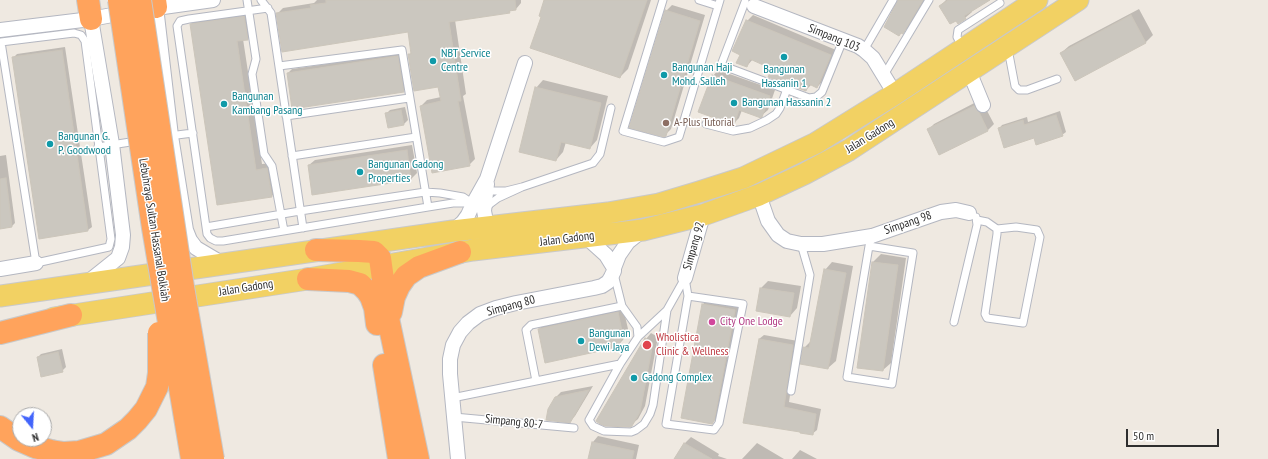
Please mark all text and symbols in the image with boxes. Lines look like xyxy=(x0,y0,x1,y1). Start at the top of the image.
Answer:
street label: Simpang 103 xyxy=(806,21,862,55)
place label: NBT Service Centre xyxy=(441,47,490,75)
marker: Bangunan Hassanin 1 xyxy=(779,52,789,62)
marker: NBT Service Centre xyxy=(428,56,438,66)
place label: Bangunan Haji Mohd. Salleh xyxy=(672,61,732,89)
place label: Bangunan Hassanin 1 xyxy=(761,63,807,91)
marker: Bangunan Haji Mohd. Salleh xyxy=(659,70,669,80)
place label: Bangunan Kambang Pasang xyxy=(232,90,302,118)
place label: Bangunan Hassanin 2 xyxy=(742,96,831,110)
marker: Bangunan Hassanin 2 xyxy=(729,98,739,108)
marker: Bangunan Kambang Pasang xyxy=(219,99,229,109)
street label: Jalan Gadong xyxy=(843,115,897,157)
place label: A-Plus Tutorial xyxy=(674,116,734,130)
marker: A-Plus Tutorial xyxy=(661,118,671,128)
place label: Bangunan G. P. Goodwood xyxy=(58,130,111,158)
marker: Bangunan G. P. Goodwood xyxy=(45,139,55,149)
street label: Lebuhraya Sultan Hassanal Bolkiah xyxy=(136,157,172,303)
place label: Bangunan Gadong Properties xyxy=(368,158,444,186)
marker: Bangunan Gadong Properties xyxy=(355,167,365,177)
street label: Simpang 98 xyxy=(882,208,934,238)
street label: Simpang 92 xyxy=(680,220,708,272)
street label: Jalan Gadong xyxy=(539,229,595,249)
street label: Jalan Gadong xyxy=(218,277,274,299)
street label: Simpang 80 xyxy=(485,293,537,319)
place label: City One Lodge xyxy=(720,315,783,329)
marker: City One Lodge xyxy=(707,317,717,327)
place label: Bangunan Dewi Jaya xyxy=(589,327,630,355)
place label: Wholistica Clinic & Wellness xyxy=(656,331,729,359)
marker: Bangunan Dewi Jaya xyxy=(576,336,586,346)
marker: Wholistica Clinic & Wellness xyxy=(641,339,653,351)
place label: Gadong Complex xyxy=(642,371,712,385)
marker: Gadong Complex xyxy=(629,373,639,383)
north arrow xyxy=(12,407,52,447)
street label: Simpang 80-7 xyxy=(484,412,544,432)
scale bar xyxy=(1128,421,1221,447)
text: 50 m xyxy=(1133,428,1154,443)
text: N xyxy=(30,430,40,445)

